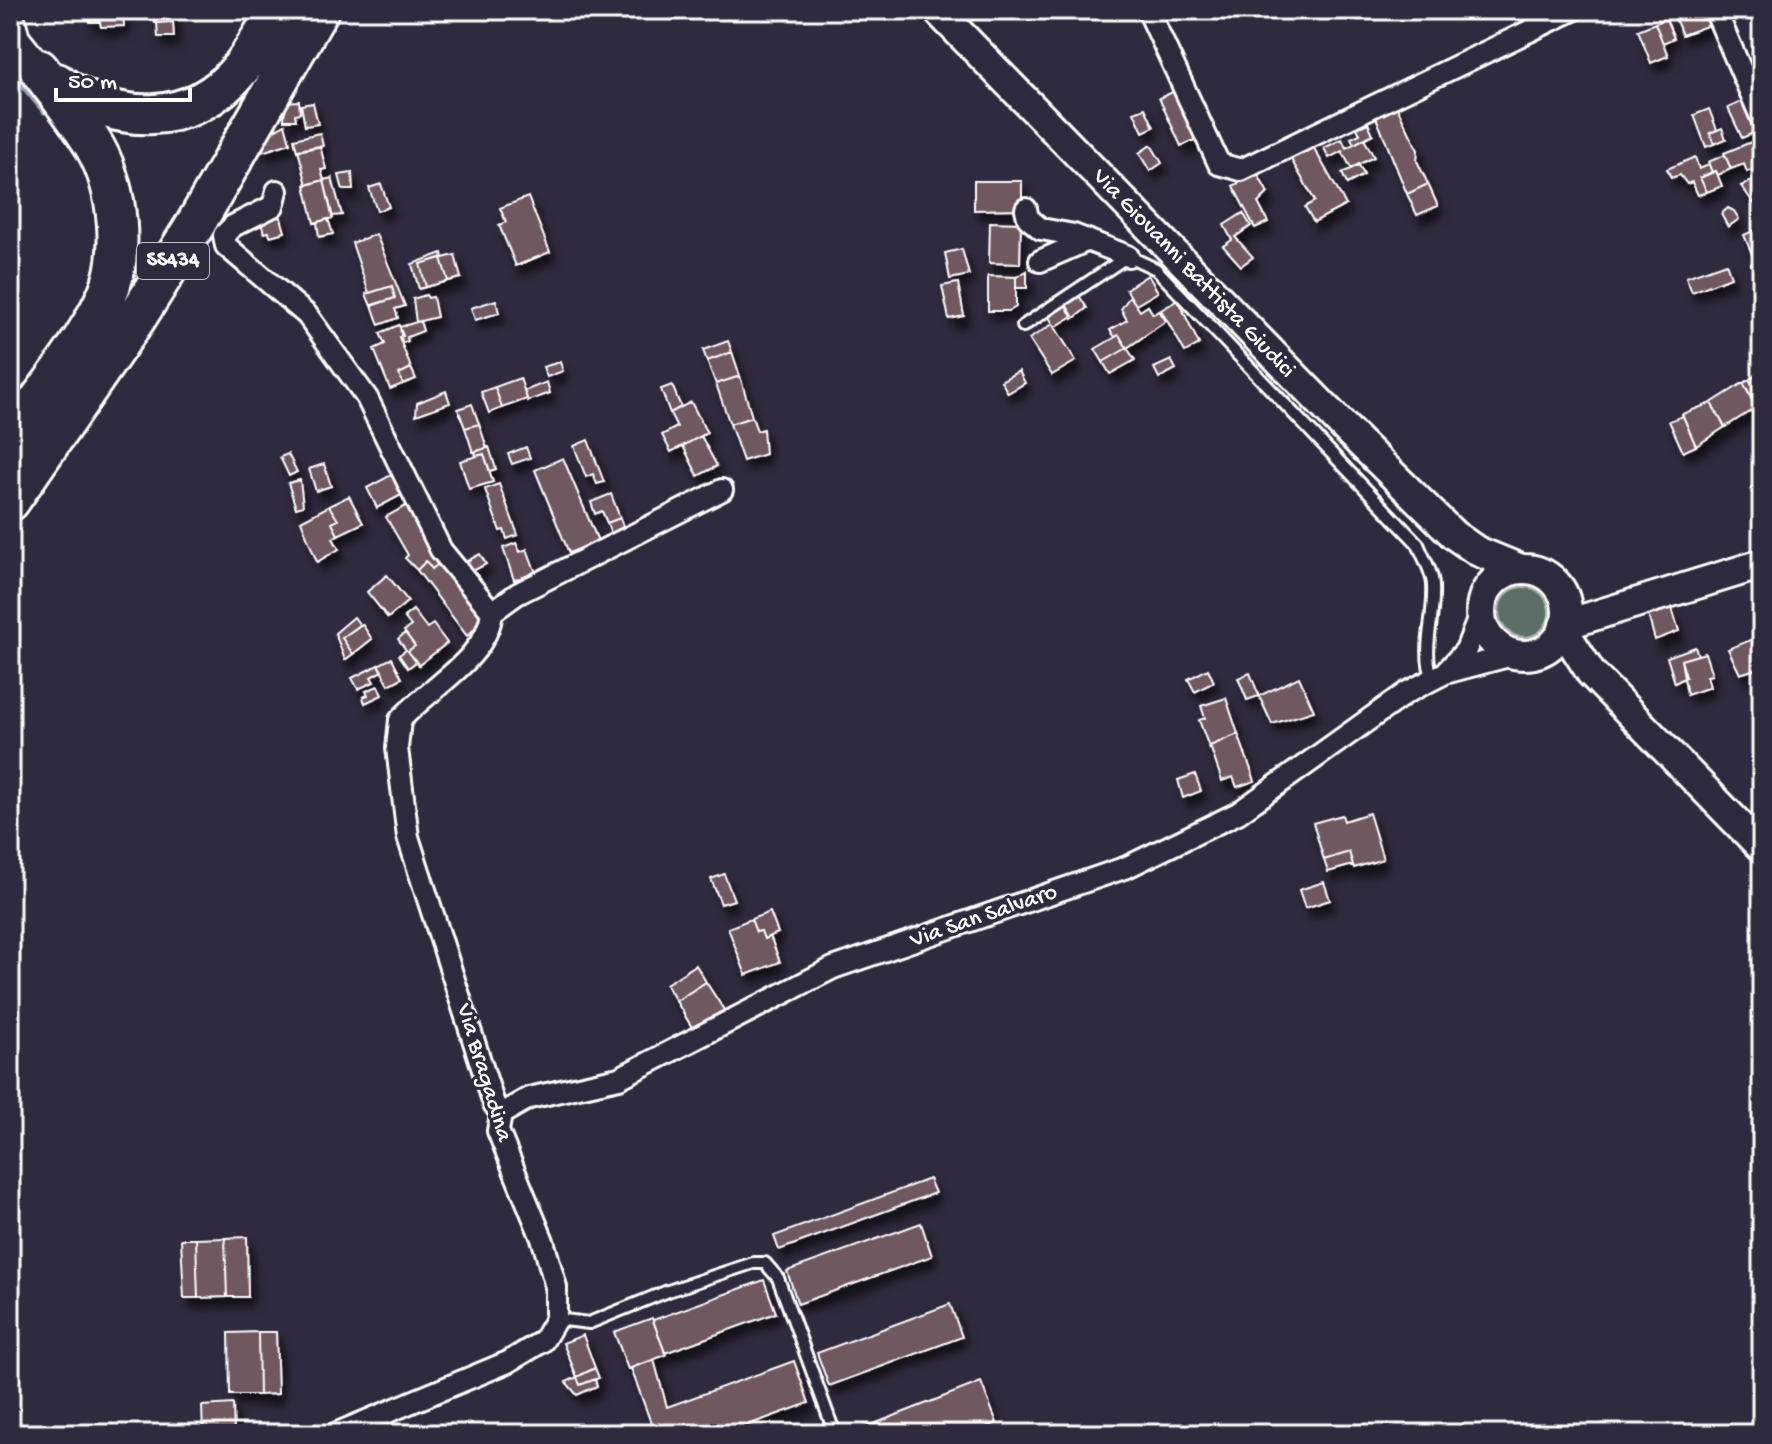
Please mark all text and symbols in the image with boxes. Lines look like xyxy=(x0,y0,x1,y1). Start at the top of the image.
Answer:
scale bar xyxy=(56,52,190,102)
text: 50 m xyxy=(68,69,117,98)
street label: Via Giovanni Battista Giudici xyxy=(1085,162,1301,385)
road number: SS434 xyxy=(137,243,209,279)
street label: Via San Salvaro xyxy=(906,878,1061,956)
street label: Via Bragadina xyxy=(448,1000,518,1146)

